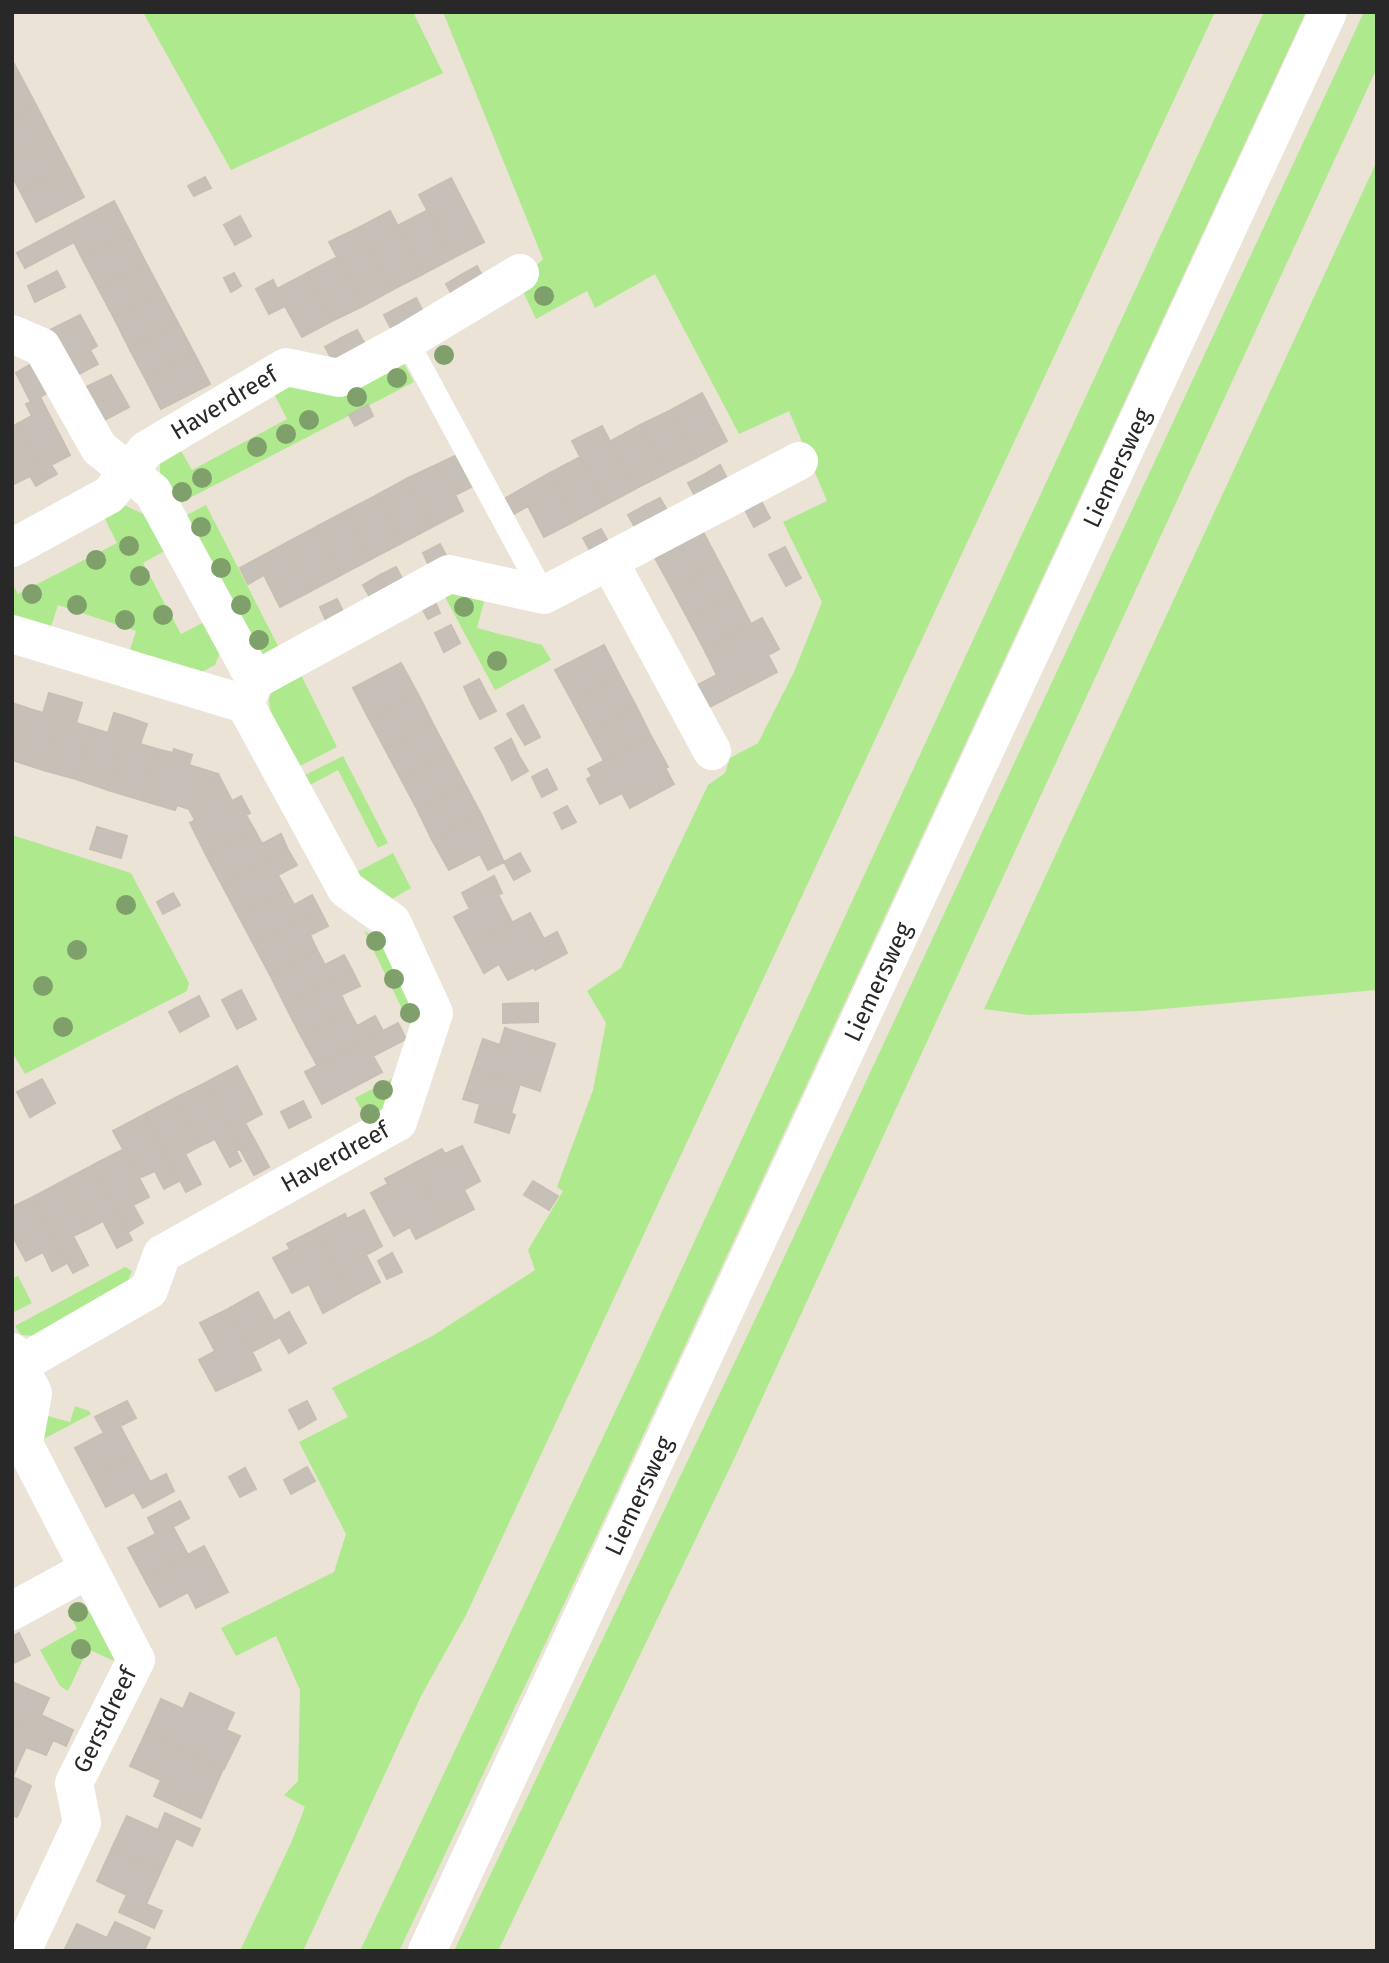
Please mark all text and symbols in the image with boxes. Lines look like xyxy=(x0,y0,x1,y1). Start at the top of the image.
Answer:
street label: Haverdreef xyxy=(166,359,284,446)
street label: Liemersweg xyxy=(1077,404,1157,532)
street label: Liemersweg xyxy=(838,918,918,1046)
street label: Haverdreef xyxy=(276,1115,396,1198)
street label: Liemersweg xyxy=(599,1432,679,1560)
street label: Gerstdreef xyxy=(67,1661,143,1777)

